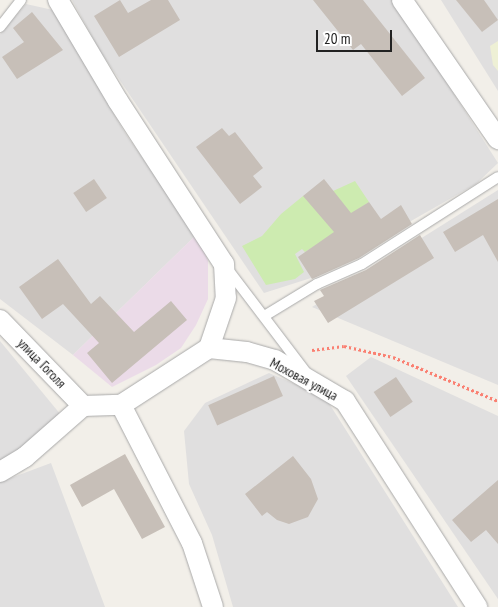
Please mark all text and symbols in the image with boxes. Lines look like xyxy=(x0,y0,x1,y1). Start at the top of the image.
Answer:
scale bar xyxy=(318,20,394,52)
text: 20 m xyxy=(324,29,350,48)
street label: улица Гоголя xyxy=(14,335,70,391)
street label: Моховая улица xyxy=(267,354,341,404)

